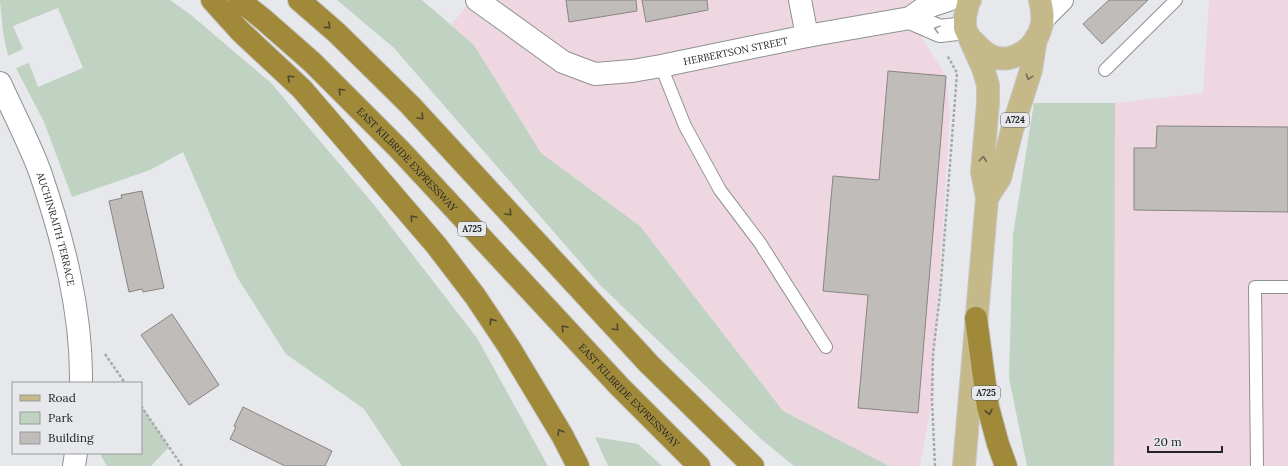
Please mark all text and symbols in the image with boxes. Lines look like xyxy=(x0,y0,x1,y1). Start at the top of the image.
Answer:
one-way arrow xyxy=(323,21,331,28)
one-way arrow xyxy=(934,25,941,33)
street label: HERBERTSON STREET xyxy=(682,34,790,68)
one-way arrow xyxy=(1025,73,1034,80)
one-way arrow xyxy=(287,75,295,83)
one-way arrow xyxy=(338,88,346,96)
street label: EAST KILBRIDE EXPRESSWAY xyxy=(354,105,460,215)
one-way arrow xyxy=(416,112,423,120)
road number: A724 xyxy=(1001,113,1029,127)
one-way arrow xyxy=(979,156,988,162)
street label: AUCHINRAITH TERRACE xyxy=(33,170,77,287)
one-way arrow xyxy=(504,208,511,215)
one-way arrow xyxy=(411,215,418,222)
road number: A725 xyxy=(458,222,486,236)
one-way arrow xyxy=(489,318,496,325)
one-way arrow xyxy=(612,323,619,331)
one-way arrow xyxy=(562,325,569,333)
street label: EAST KILBRIDE EXPRESSWAY xyxy=(576,341,683,451)
legend xyxy=(12,382,142,454)
road number: A725 xyxy=(972,386,1000,400)
text: Road xyxy=(48,390,76,405)
one-way arrow xyxy=(985,408,993,415)
text: Park xyxy=(48,410,74,425)
scale bar xyxy=(1148,428,1222,454)
one-way arrow xyxy=(557,429,564,436)
text: Building xyxy=(48,430,94,445)
text: 20 m xyxy=(1154,434,1182,449)

